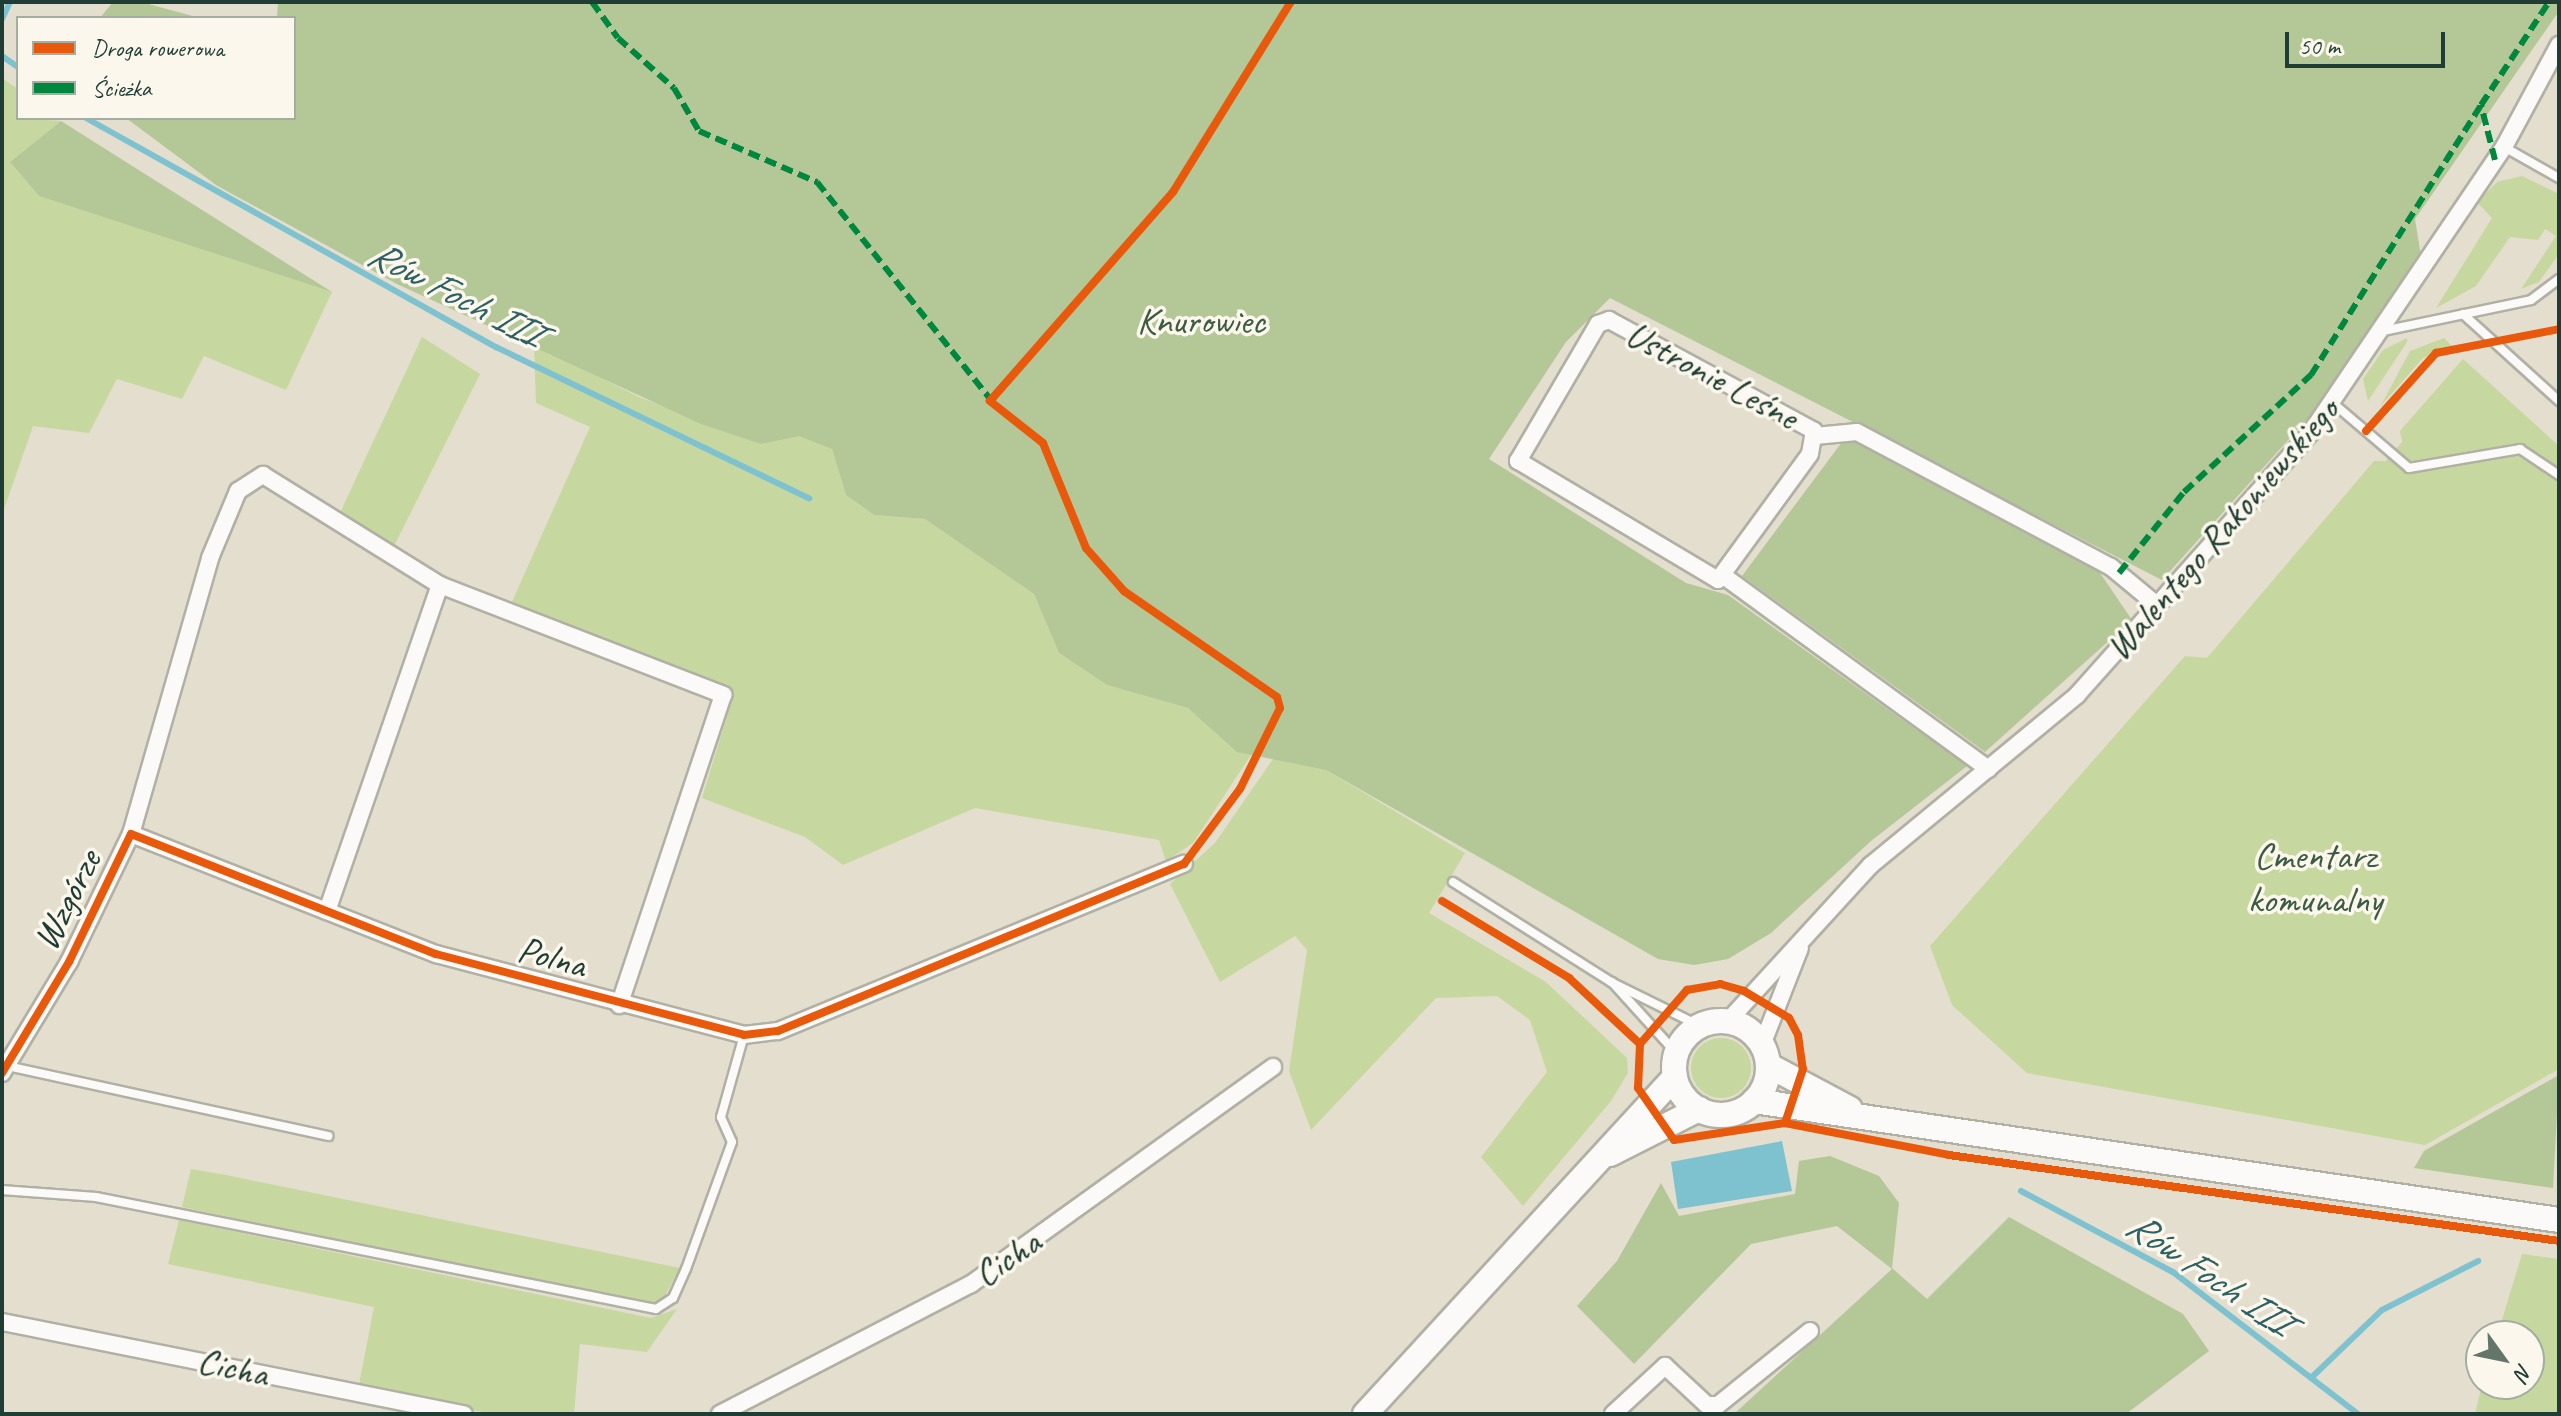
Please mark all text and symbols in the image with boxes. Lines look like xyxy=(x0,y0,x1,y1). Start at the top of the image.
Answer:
legend xyxy=(16,16,296,120)
scale bar xyxy=(2289,16,2449,66)
text: 50 m xyxy=(2299,31,2340,61)
text: Droga rowerowa xyxy=(92,33,224,63)
text: Ścieżka xyxy=(92,73,151,103)
water label: Rów Foch III xyxy=(360,229,550,357)
park label: Knurowiec xyxy=(1137,298,1265,344)
street label: Ustronie Leśne xyxy=(1618,311,1806,439)
street label: Walentego Rakoniewskiego xyxy=(2095,388,2349,670)
park label: Cmentarz komunalny xyxy=(2248,833,2382,922)
street label: Wzgórze xyxy=(23,843,111,957)
street label: Polna xyxy=(513,926,591,988)
water label: Rów Foch III xyxy=(2118,1200,2300,1346)
street label: Cicha xyxy=(965,1219,1049,1297)
north arrow xyxy=(2465,1320,2545,1400)
street label: Cicha xyxy=(194,1337,272,1397)
text: N xyxy=(2508,1359,2539,1385)

